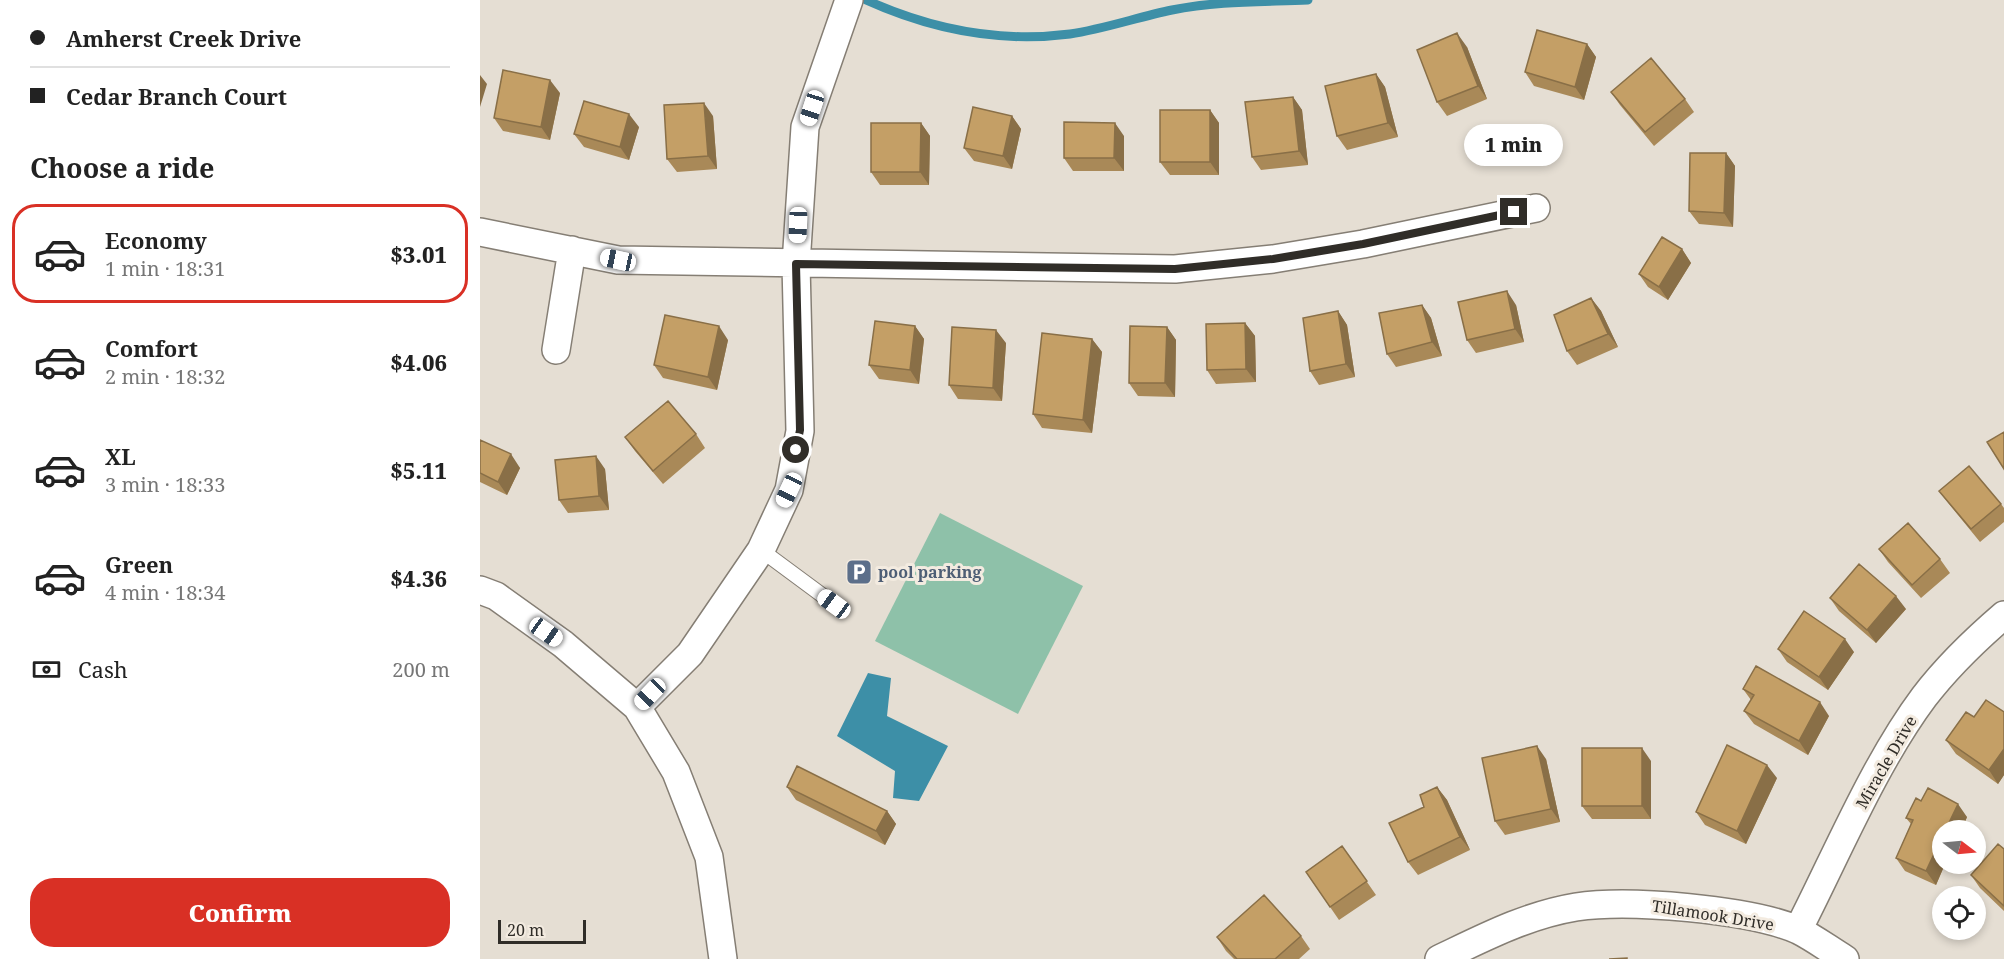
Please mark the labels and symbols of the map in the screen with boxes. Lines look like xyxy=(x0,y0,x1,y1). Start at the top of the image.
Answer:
car xyxy=(798,88,826,128)
callout: 1 min xyxy=(1464,125,1564,167)
route end xyxy=(1500,198,1527,225)
car xyxy=(788,207,808,243)
car xyxy=(599,247,637,273)
route start xyxy=(782,436,809,463)
car xyxy=(773,470,805,510)
parking icon: pool parking xyxy=(844,557,874,587)
place label: pool parking xyxy=(878,561,982,583)
car xyxy=(814,586,854,622)
car xyxy=(526,614,566,650)
car xyxy=(631,675,669,713)
street label: Miracle Drive xyxy=(1850,711,1922,813)
north arrow xyxy=(1932,820,1986,874)
street label: Tillamook Drive xyxy=(1650,895,1776,935)
scale bar xyxy=(498,917,586,944)

